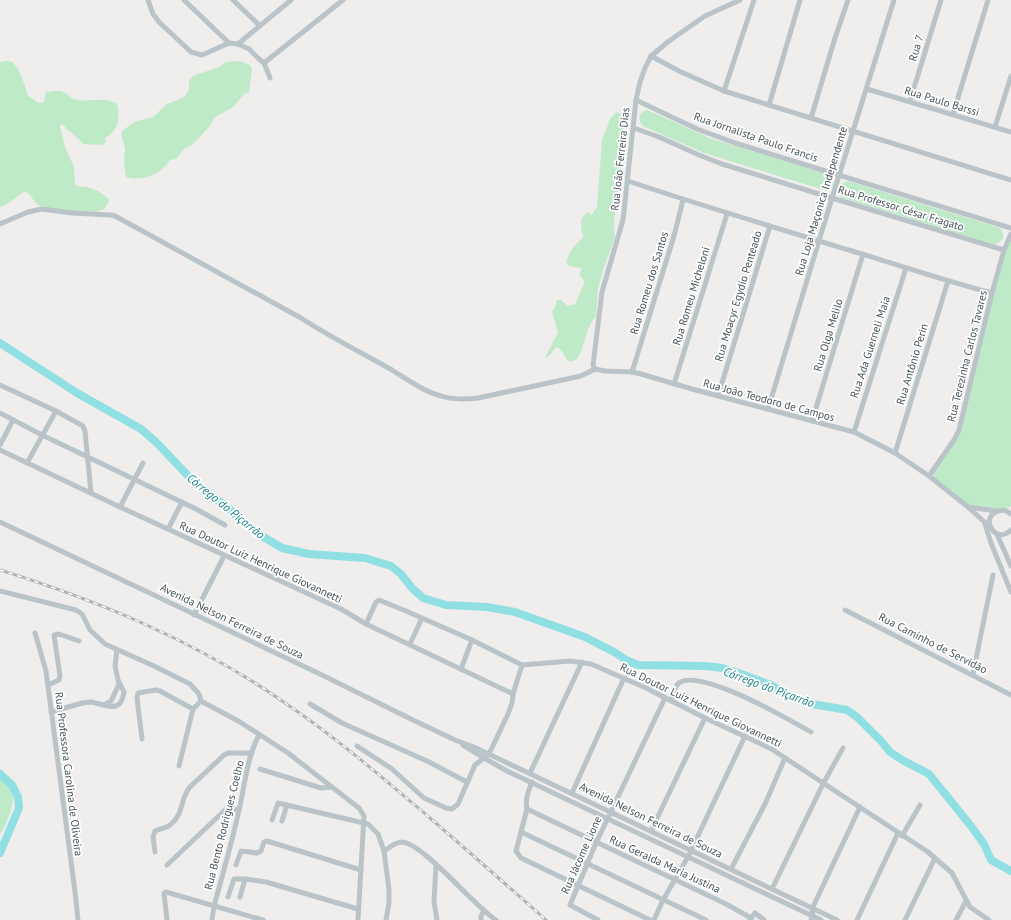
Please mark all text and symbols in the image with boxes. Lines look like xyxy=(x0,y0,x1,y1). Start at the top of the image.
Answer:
street label: Rua 7 xyxy=(905,33,927,63)
street label: Rua Paulo Barssi xyxy=(903,83,981,119)
street label: Rua João Ferreira Dias xyxy=(608,106,632,211)
street label: Rua Jornalista Paulo Francis xyxy=(692,109,820,165)
street label: Rua Loja Maçonica Independente xyxy=(792,124,850,277)
street label: Rua Professor César Fragato xyxy=(836,182,966,234)
street label: Rua Romeu dos Santos xyxy=(627,229,671,336)
street label: Rua Moacyr Egydio Penteado xyxy=(711,229,765,363)
street label: Rua Romeu Micheloni xyxy=(669,245,713,347)
street label: Rua Terezinha Carlos Tavares xyxy=(944,288,990,423)
street label: Rua Ada Guerneli Maia xyxy=(847,294,893,400)
street label: Rua Olga Melilo xyxy=(810,297,846,373)
street label: Rua Antônio Perin xyxy=(893,322,931,406)
street label: Rua João Teodoro de Campos xyxy=(702,376,837,424)
water label: Córrego do Piçarrão xyxy=(184,470,268,542)
street label: Rua Doutor Luiz Henrique Giovannetti xyxy=(177,518,345,606)
street label: Avenida Nelson Ferreira de Souza xyxy=(158,580,306,662)
street label: Rua Caminho de Servidão xyxy=(876,609,990,677)
street label: Rua Doutor Luiz Henrique Giovannetti xyxy=(618,660,784,750)
water label: Córrego do Piçarrão xyxy=(721,664,817,710)
street label: Rua Professora Carolina de Oliveira xyxy=(52,691,86,857)
street label: Rua Bento Rodrigues Coelho xyxy=(201,759,247,891)
street label: Avenida Nelson Ferreira de Souza xyxy=(577,779,725,861)
street label: Rua Jácome Lione xyxy=(558,814,605,896)
street label: Rua Geralda Maria Justina xyxy=(607,832,723,896)

